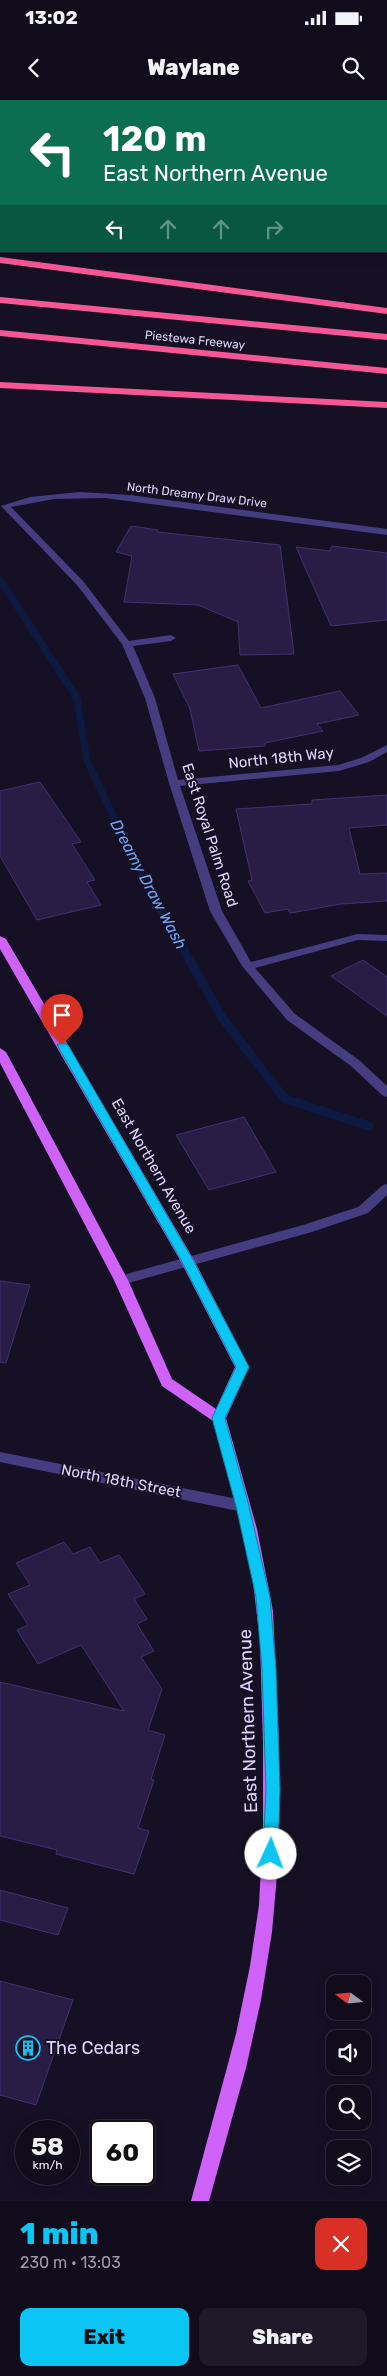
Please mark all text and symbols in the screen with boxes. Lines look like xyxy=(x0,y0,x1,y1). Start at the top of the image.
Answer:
text: 13:02 xyxy=(25,6,78,29)
icon: back xyxy=(20,54,48,82)
text: Waylane xyxy=(147,54,240,81)
icon: search xyxy=(339,54,367,82)
text: 120 m xyxy=(103,118,206,160)
icon: left xyxy=(20,120,85,185)
text: East Northern Avenue xyxy=(103,160,328,187)
icon: left xyxy=(101,215,129,243)
icon: ahead xyxy=(154,215,182,243)
icon: ahead xyxy=(207,215,235,243)
icon: right xyxy=(260,215,288,243)
street label: Piestewa Freeway xyxy=(144,328,246,352)
street label: North Dreamy Draw Drive xyxy=(126,479,268,511)
street label: North 18th Way xyxy=(227,744,335,772)
street label: East Royal Palm Road xyxy=(178,761,242,909)
water label: Dreamy Draw Wash xyxy=(106,816,191,953)
pin xyxy=(41,994,83,1045)
icon: arrive xyxy=(48,1001,76,1029)
street label: East Northern Avenue xyxy=(108,1095,200,1237)
street label: North 18th Street xyxy=(60,1461,182,1501)
street label: East Northern Avenue xyxy=(234,1629,262,1813)
position arrow xyxy=(244,1827,296,1879)
north arrow xyxy=(326,1975,371,2020)
map controls xyxy=(326,1975,371,2185)
button: sound xyxy=(326,2030,371,2075)
building icon: The Cedars xyxy=(15,2035,41,2061)
place label: The Cedars xyxy=(46,2037,140,2059)
button: search xyxy=(326,2085,371,2130)
speed limit sign: 60 xyxy=(90,2120,155,2185)
text: 58 xyxy=(31,2132,64,2161)
button: layers xyxy=(326,2140,371,2185)
text: km/h xyxy=(33,2158,62,2172)
text: 1 min xyxy=(20,2216,98,2252)
button: close xyxy=(315,2218,367,2270)
text: 230 m · 13:03 xyxy=(20,2253,121,2272)
button: Exit xyxy=(20,2308,189,2366)
button: Share xyxy=(199,2308,367,2366)

